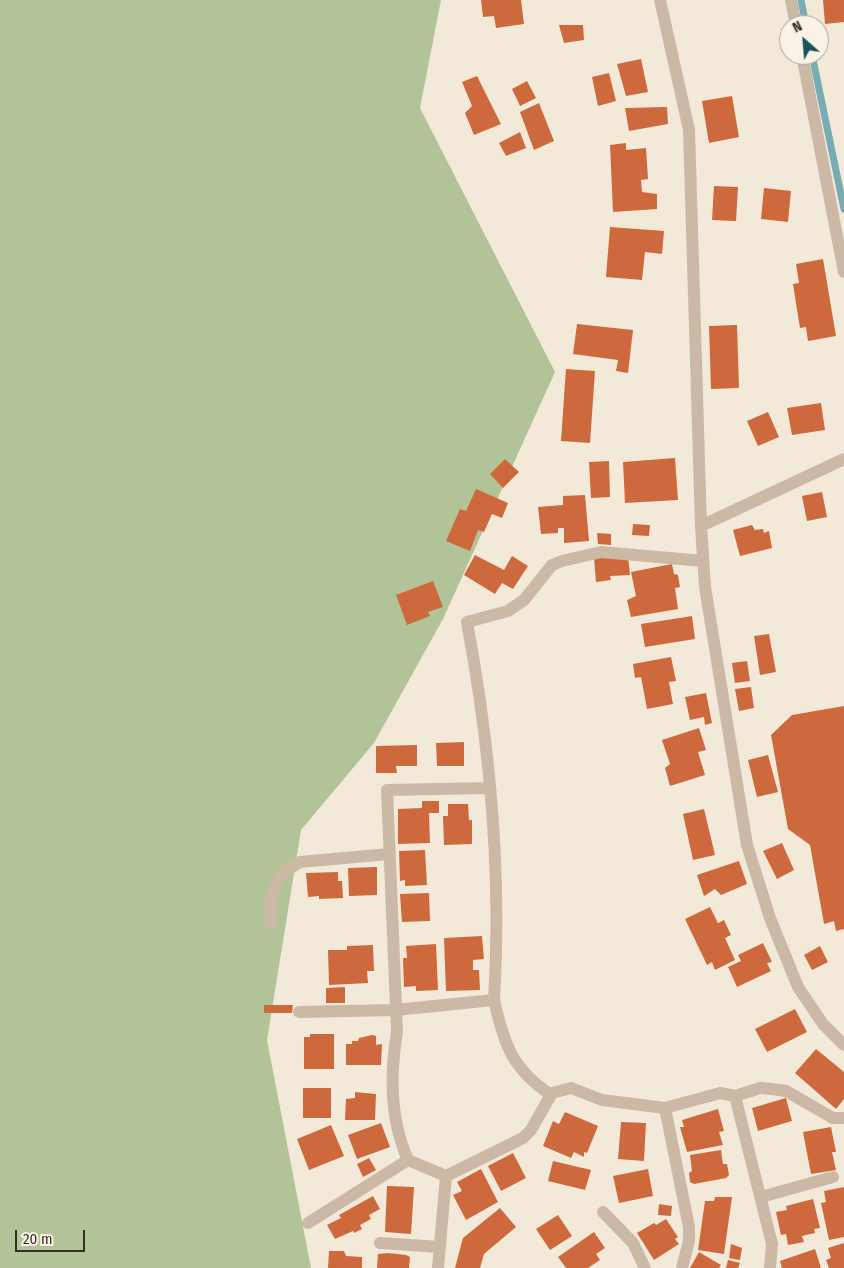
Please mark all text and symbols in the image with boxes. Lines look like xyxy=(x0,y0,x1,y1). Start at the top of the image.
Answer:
north arrow xyxy=(779,15,829,65)
text: N xyxy=(790,18,805,37)
scale bar xyxy=(18,1220,88,1252)
text: 20 m xyxy=(23,1230,53,1248)

